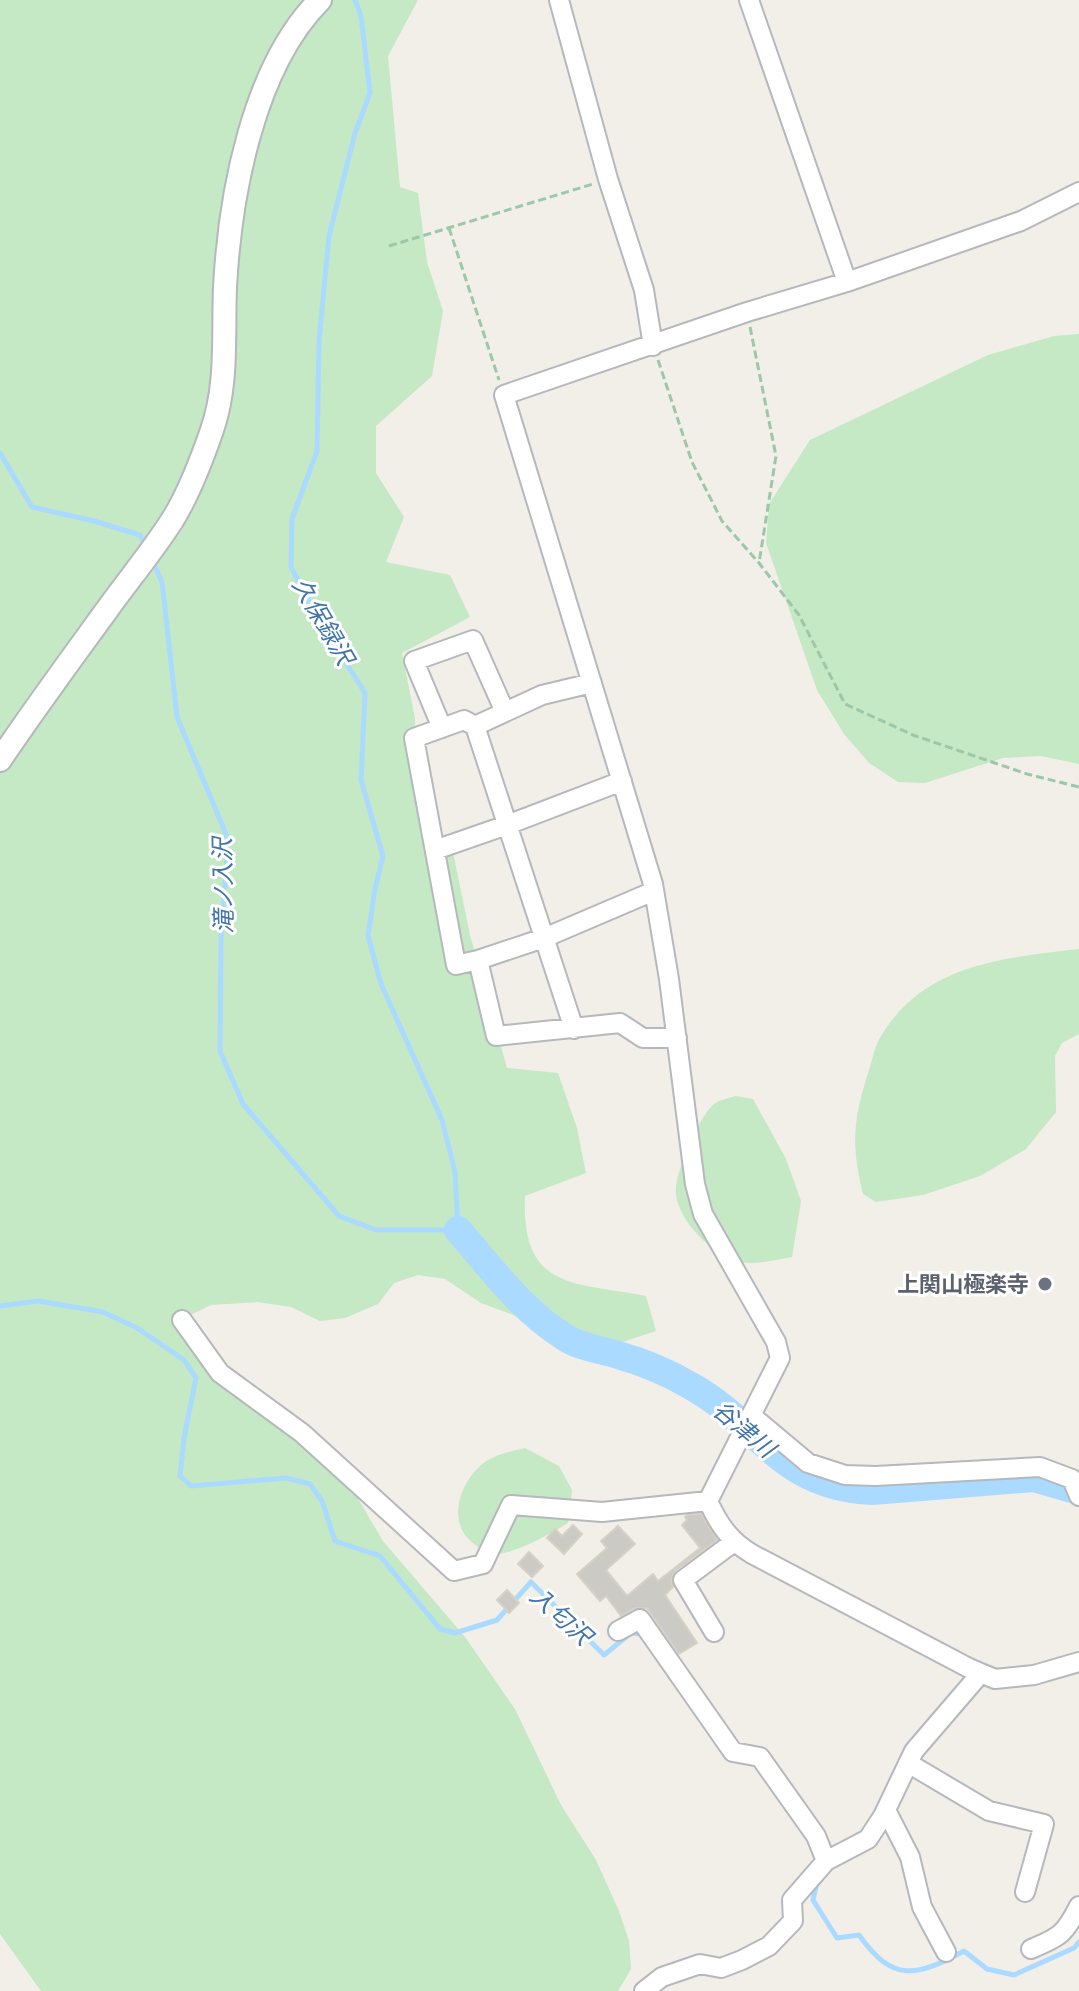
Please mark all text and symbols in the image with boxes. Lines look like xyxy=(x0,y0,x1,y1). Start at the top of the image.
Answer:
water label: 久保録沢 xyxy=(286,572,362,673)
water label: 滝ノ入沢 xyxy=(207,835,239,934)
place label: 上関山極楽寺 xyxy=(897,1270,1029,1298)
marker: 上関山極楽寺 xyxy=(1036,1275,1054,1293)
water label: 谷津川 xyxy=(706,1394,784,1466)
water label: 入匂沢 xyxy=(524,1580,600,1654)

